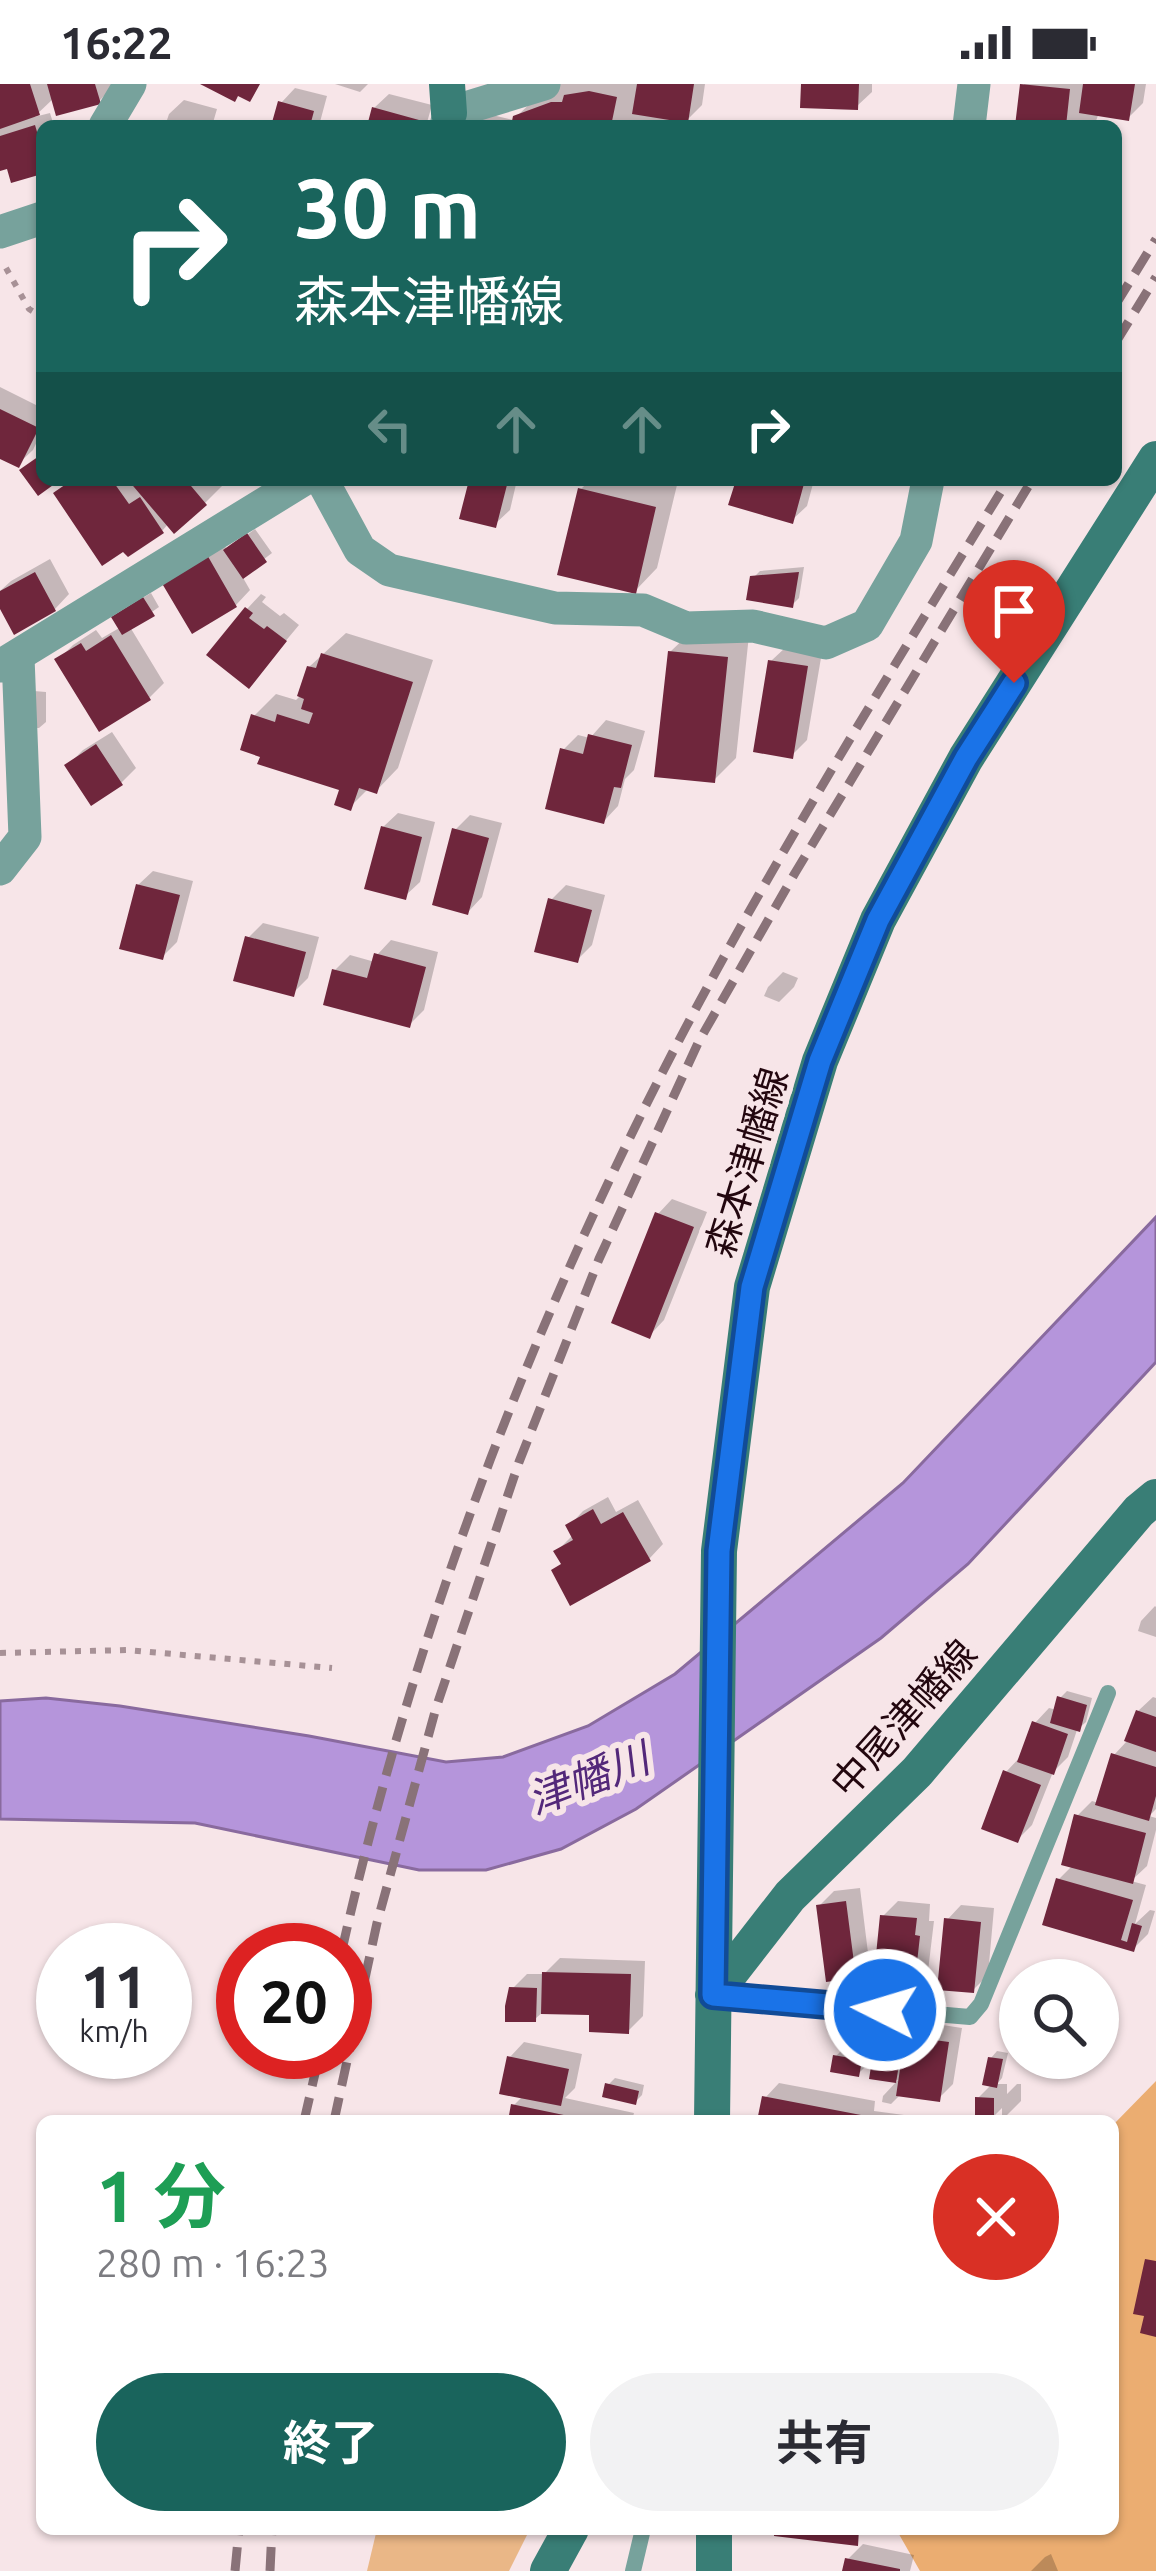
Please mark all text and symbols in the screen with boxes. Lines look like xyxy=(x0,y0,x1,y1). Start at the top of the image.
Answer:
text: 16:22 xyxy=(60,17,173,68)
text: 30 m xyxy=(294,160,481,254)
icon: right xyxy=(96,168,252,324)
text: 森本津幡線 xyxy=(294,271,564,331)
icon: left xyxy=(357,396,423,462)
icon: ahead xyxy=(483,396,549,462)
icon: ahead xyxy=(609,396,675,462)
icon: right xyxy=(735,396,801,462)
pin xyxy=(963,560,1065,683)
icon: arrive xyxy=(981,578,1047,644)
street label: 森本津幡線 xyxy=(697,1062,795,1262)
street label: 中尾津幡線 xyxy=(822,1631,984,1805)
water label: 津幡川 xyxy=(521,1732,659,1823)
speed limit sign: 20 xyxy=(216,1923,372,2079)
position arrow xyxy=(822,1947,948,2073)
text: 11 xyxy=(80,1952,148,2019)
map controls xyxy=(999,1959,1119,2079)
button: search xyxy=(999,1959,1119,2079)
text: km/h xyxy=(79,2014,149,2048)
button: close xyxy=(933,2154,1059,2280)
text: 1 分 xyxy=(96,2155,226,2236)
text: 280 m · 16:23 xyxy=(96,2241,330,2284)
button: 終了 xyxy=(96,2373,566,2511)
button: 共有 xyxy=(590,2373,1059,2511)

